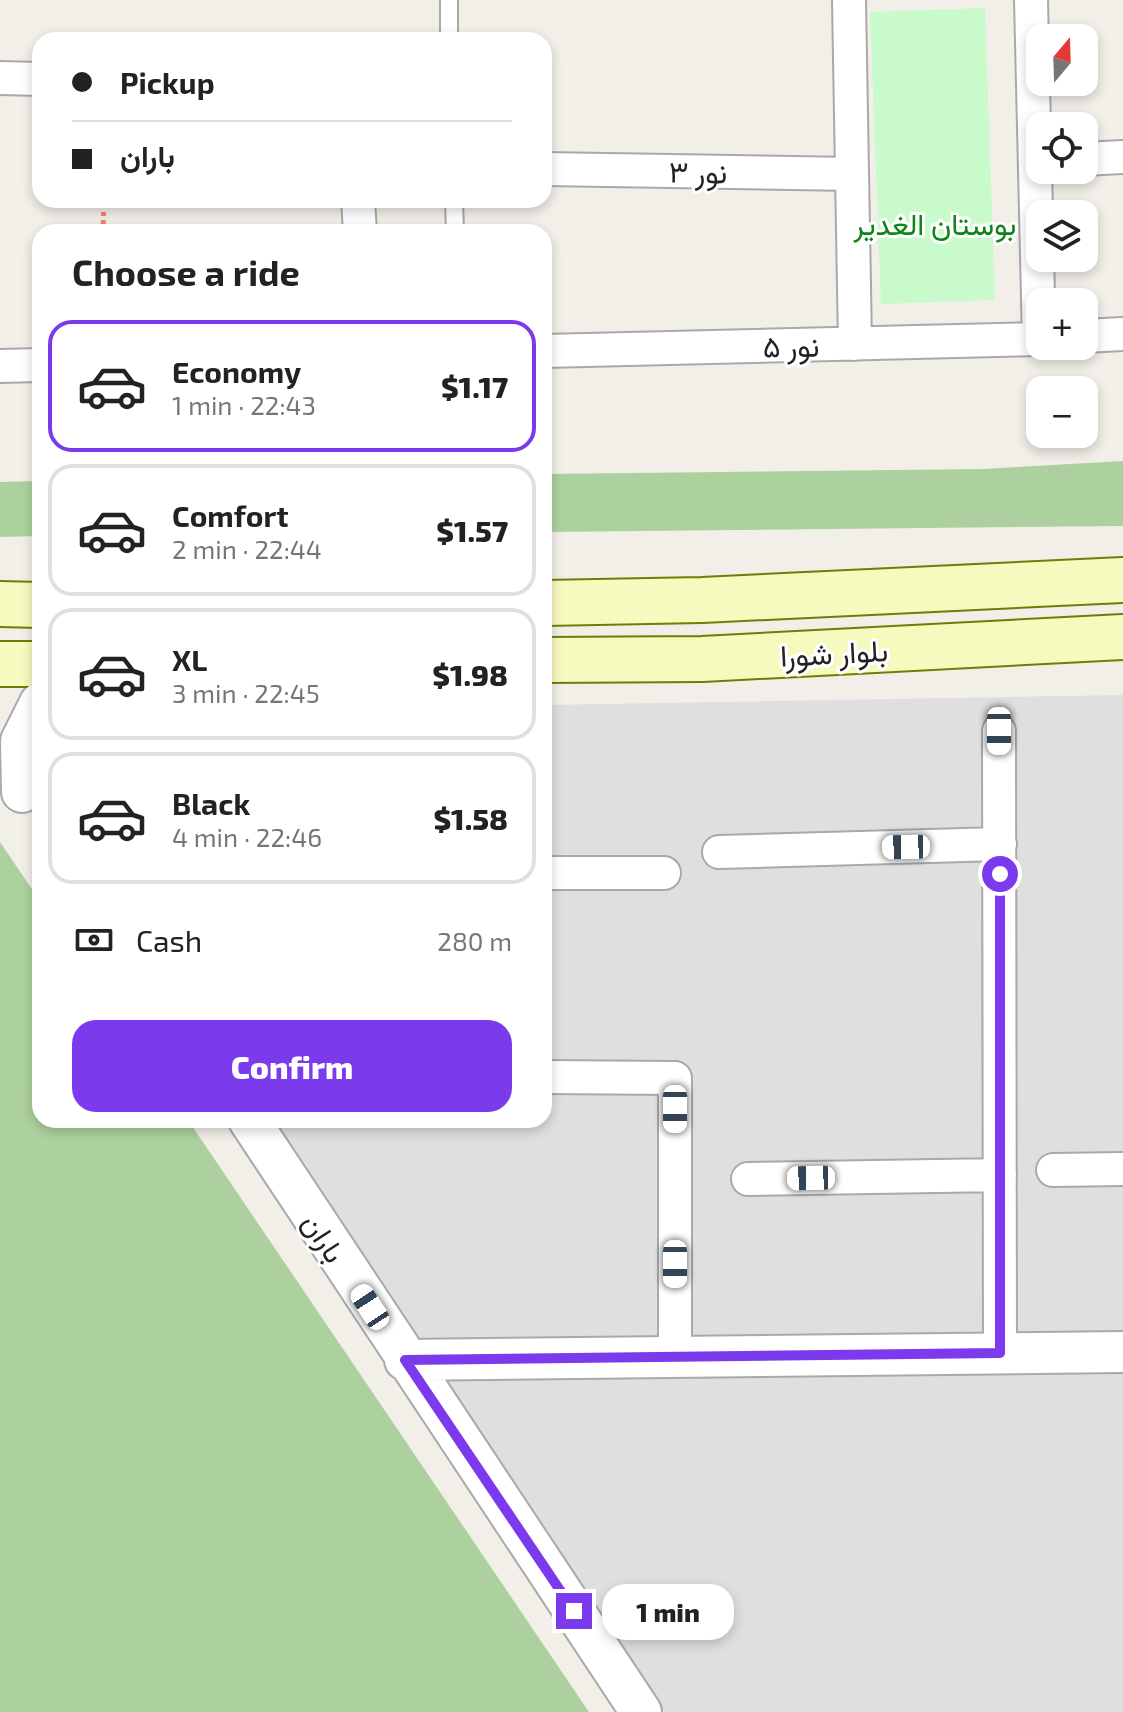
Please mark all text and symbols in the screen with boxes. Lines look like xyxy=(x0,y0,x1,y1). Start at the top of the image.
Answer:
north arrow xyxy=(1026,24,1098,96)
map controls xyxy=(1026,24,1098,448)
text: Pickup xyxy=(120,64,215,100)
button: locate xyxy=(1026,112,1098,184)
text: باران xyxy=(120,137,175,173)
street label: نور ۳ xyxy=(668,152,728,192)
button: layers xyxy=(1026,200,1098,272)
park label: بوستان الغدیر xyxy=(853,205,1016,243)
text: Choose a ride xyxy=(72,250,300,293)
button: + xyxy=(1026,288,1098,360)
street label: نور ۵ xyxy=(762,327,820,365)
icon: car xyxy=(76,350,148,422)
text: Economy xyxy=(172,353,301,389)
text: $1.17 xyxy=(441,368,508,404)
button: − xyxy=(1026,376,1098,448)
text: 1 min · 22:43 xyxy=(172,389,316,420)
icon: car xyxy=(76,494,148,566)
text: Comfort xyxy=(172,497,289,533)
text: $1.57 xyxy=(436,512,508,548)
text: 2 min · 22:44 xyxy=(172,533,322,564)
street label: بلوار شورا xyxy=(779,631,889,675)
icon: car xyxy=(76,638,148,710)
text: XL xyxy=(172,641,207,677)
text: $1.98 xyxy=(432,656,508,692)
text: 3 min · 22:45 xyxy=(172,677,320,708)
car xyxy=(987,707,1011,755)
icon: car xyxy=(76,782,148,854)
text: Black xyxy=(172,785,250,821)
text: $1.58 xyxy=(433,800,508,836)
text: 4 min · 22:46 xyxy=(172,821,322,852)
car xyxy=(882,835,930,859)
route start xyxy=(982,856,1018,892)
icon: cash xyxy=(72,918,116,962)
text: Cash xyxy=(136,922,202,958)
text: 280 m xyxy=(437,925,512,956)
button: Confirm xyxy=(72,1020,512,1112)
car xyxy=(663,1085,687,1133)
car xyxy=(787,1166,835,1190)
street label: باران xyxy=(294,1205,354,1270)
car xyxy=(663,1240,687,1288)
car xyxy=(347,1280,393,1334)
callout: 1 min xyxy=(602,1583,734,1639)
route end xyxy=(556,1593,592,1629)
text: 1 min xyxy=(636,1596,700,1627)

